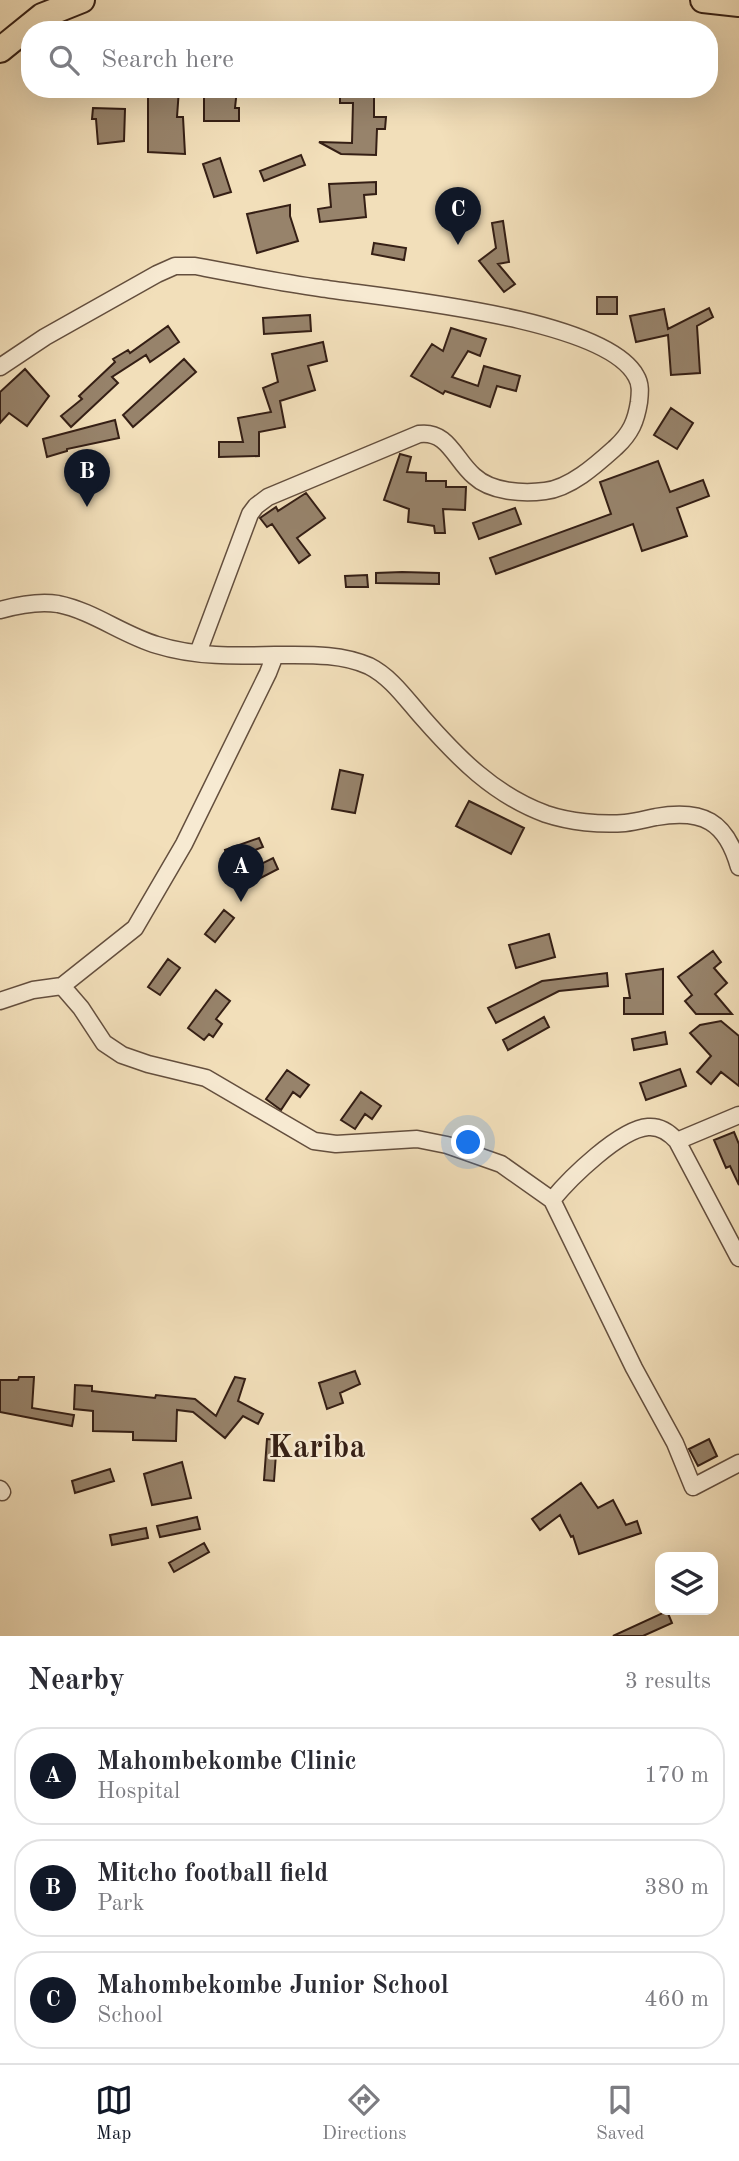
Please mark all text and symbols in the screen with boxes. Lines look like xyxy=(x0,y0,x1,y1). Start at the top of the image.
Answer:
search box xyxy=(21,21,718,98)
icon: search xyxy=(45,41,83,79)
text: Search here xyxy=(101,47,234,73)
pin: C xyxy=(435,187,481,245)
pin: B xyxy=(64,449,110,507)
pin: A xyxy=(218,844,264,902)
your location xyxy=(451,1125,485,1159)
district label: Kariba xyxy=(268,1433,366,1465)
map controls xyxy=(655,1552,718,1615)
button: layers xyxy=(655,1552,718,1615)
text: Nearby xyxy=(28,1666,125,1696)
text: 3 results xyxy=(625,1670,711,1693)
text: Mahombekombe Clinic xyxy=(97,1749,357,1775)
text: A xyxy=(44,1764,62,1787)
text: 170 m xyxy=(644,1764,709,1787)
text: Hospital xyxy=(97,1780,180,1803)
text: Mitcho football field xyxy=(97,1861,328,1887)
text: B xyxy=(45,1876,61,1899)
text: 380 m xyxy=(644,1876,709,1899)
text: Park xyxy=(97,1892,144,1915)
text: Mahombekombe Junior School xyxy=(97,1973,449,1999)
text: C xyxy=(45,1988,61,2011)
text: 460 m xyxy=(644,1988,709,2011)
text: School xyxy=(97,2004,163,2027)
tab: Map xyxy=(95,2081,133,2146)
tab: Directions xyxy=(322,2081,407,2146)
tab: Saved xyxy=(596,2081,644,2146)

